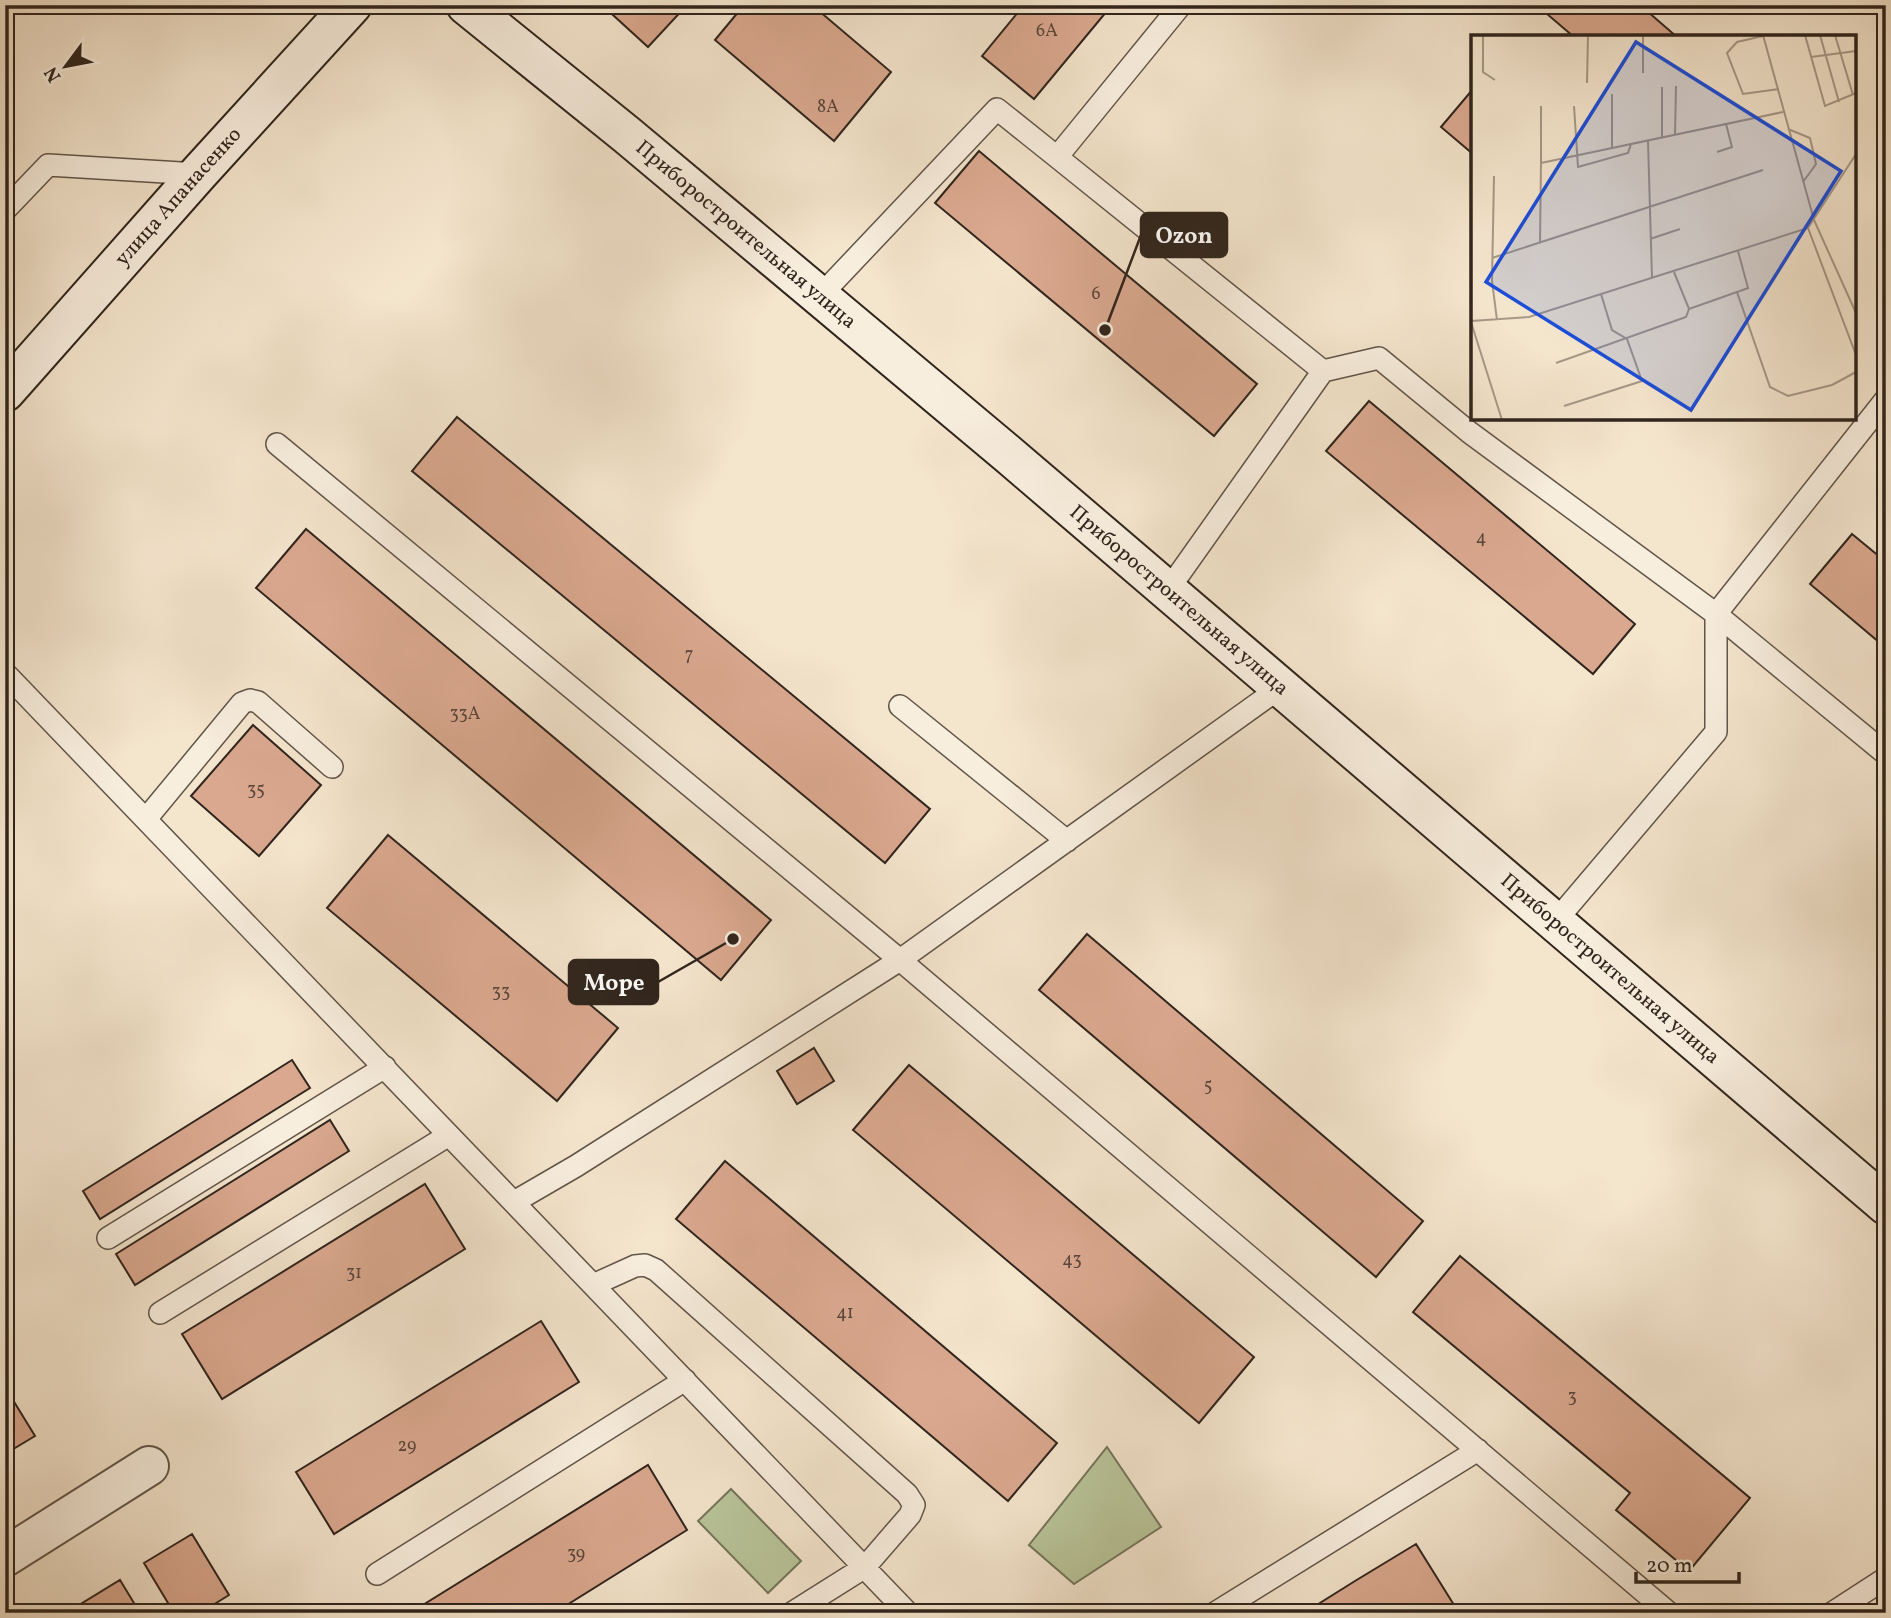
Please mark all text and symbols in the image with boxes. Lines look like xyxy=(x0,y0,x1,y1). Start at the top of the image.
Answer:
house number: 6А xyxy=(1036,19,1058,44)
north arrow xyxy=(32,32,102,102)
inset map xyxy=(1471,35,1856,420)
text: N xyxy=(38,61,68,87)
house number: 8А xyxy=(817,95,839,120)
street label: улица Апанасенко xyxy=(108,121,248,273)
street label: Приборостроительная улица xyxy=(629,133,863,336)
callout: Ozon xyxy=(1141,213,1227,257)
text: Ozon xyxy=(1155,221,1213,253)
house number: 6 xyxy=(1091,282,1101,307)
street label: Приборостроительная улица xyxy=(1063,498,1295,703)
house number: 4 xyxy=(1476,526,1486,551)
house number: 7 xyxy=(685,643,693,668)
house number: 33А xyxy=(449,702,481,727)
house number: 35 xyxy=(247,778,265,803)
street label: Приборостроительная улица xyxy=(1494,867,1726,1071)
callout: Море xyxy=(569,960,658,1004)
text: Море xyxy=(583,968,645,1000)
house number: 33 xyxy=(492,980,510,1005)
house number: 5 xyxy=(1204,1074,1212,1099)
house number: 43 xyxy=(1062,1248,1082,1273)
house number: 31 xyxy=(346,1261,362,1286)
house number: 41 xyxy=(836,1301,854,1326)
house number: 3 xyxy=(1567,1385,1577,1410)
house number: 29 xyxy=(398,1434,416,1459)
scale bar xyxy=(1636,1541,1739,1585)
house number: 39 xyxy=(567,1542,585,1567)
text: 20 m xyxy=(1646,1552,1692,1581)

